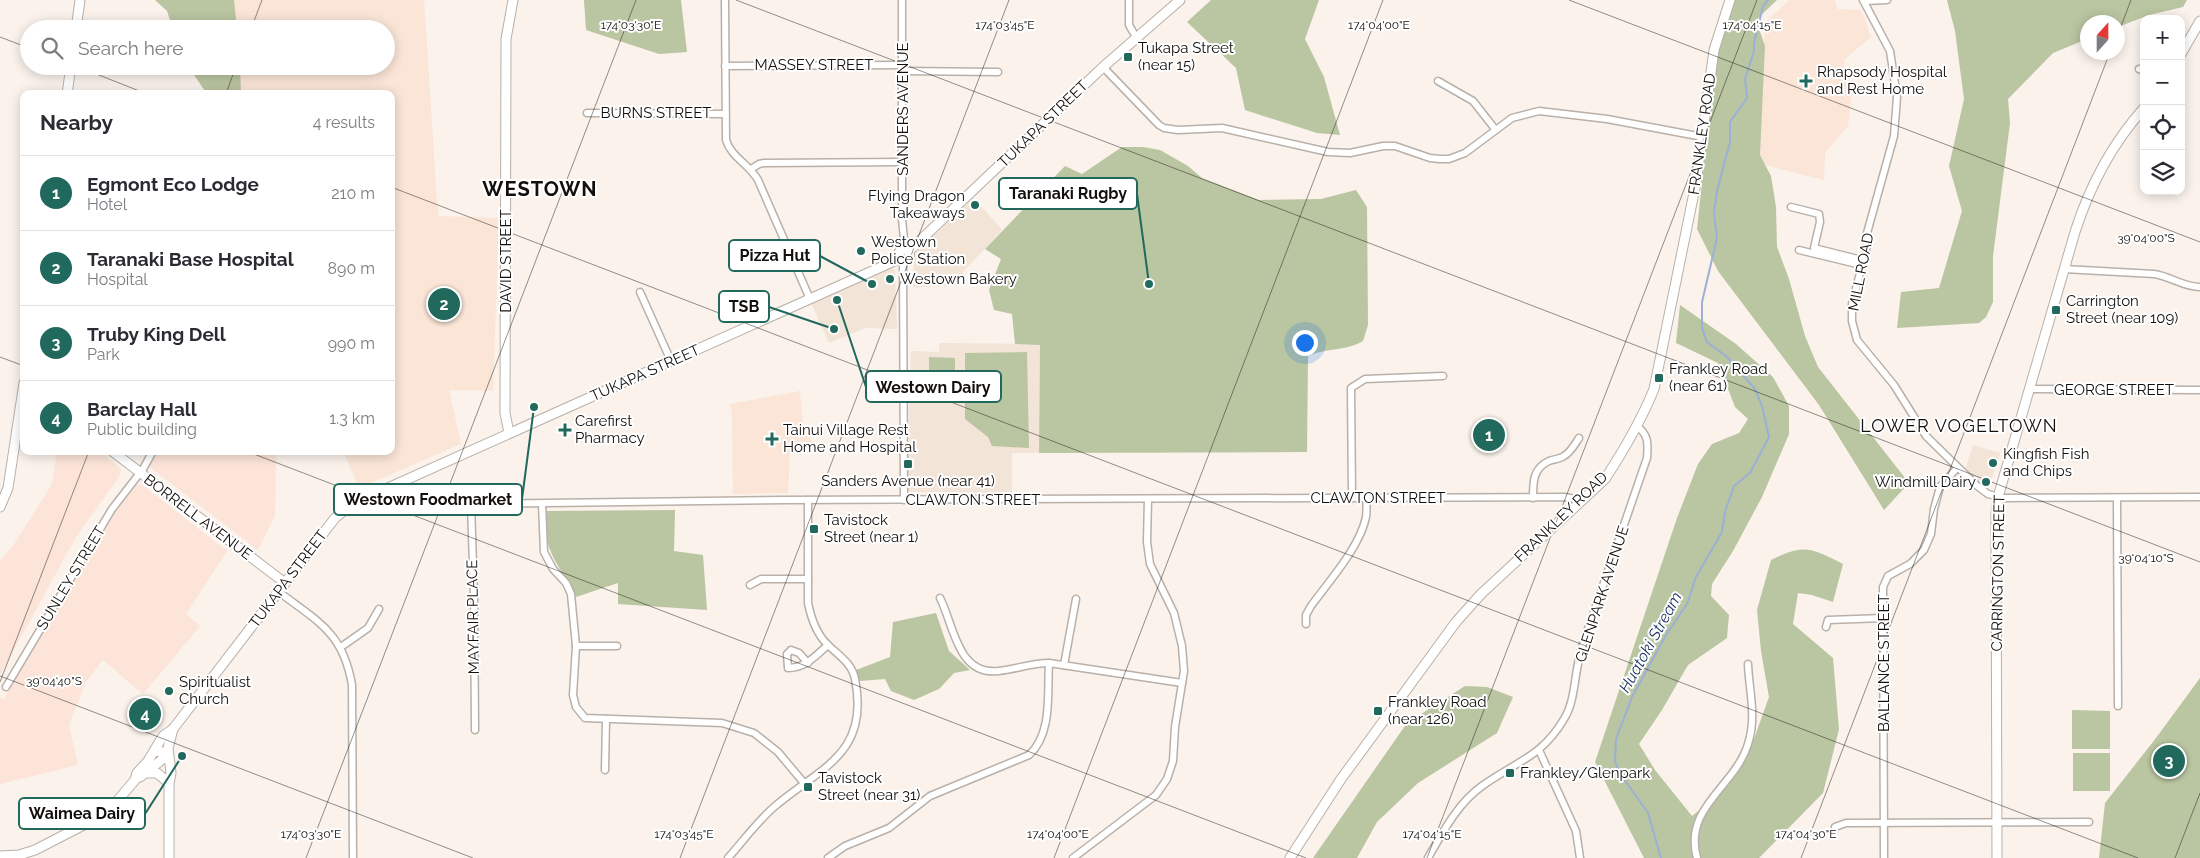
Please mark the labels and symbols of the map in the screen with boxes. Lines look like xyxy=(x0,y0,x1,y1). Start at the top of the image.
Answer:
north arrow xyxy=(2080,15,2125,60)
text: 174°03'30"E xyxy=(601,18,661,32)
text: 174°03'45"E xyxy=(975,18,1035,32)
text: 174°04'00"E xyxy=(1348,18,1410,32)
text: 174°04'15"E xyxy=(1723,18,1781,32)
place label: Tukapa Street (near 15) xyxy=(1138,39,1234,74)
street label: SANDERS AVENUE xyxy=(894,42,912,176)
marker: Tukapa Street (near 15) xyxy=(1122,51,1134,63)
street label: MASSEY STREET xyxy=(755,56,873,74)
place label: Rhapsody Hospital and Rest Home xyxy=(1817,63,1948,98)
street label: FRANKLEY ROAD xyxy=(1685,72,1719,196)
marker: Rhapsody Hospital and Rest Home xyxy=(1799,74,1813,88)
street label: TUKAPA STREET xyxy=(994,77,1092,171)
street label: BURNS STREET xyxy=(600,104,712,122)
district label: WESTOWN xyxy=(482,177,598,201)
callout: Taranaki Rugby xyxy=(999,178,1137,209)
text: Taranaki Rugby xyxy=(1009,184,1127,203)
place label: Flying Dragon Takeaways xyxy=(868,187,965,222)
marker: Flying Dragon Takeaways xyxy=(969,199,981,211)
street label: DAVID STREET xyxy=(497,209,515,313)
street label: MILL ROAD xyxy=(1845,231,1877,313)
text: 39°04'00"S xyxy=(2117,231,2175,245)
place label: Westown Police Station xyxy=(871,233,965,268)
callout: Pizza Hut xyxy=(729,240,820,271)
marker: Westown Police Station xyxy=(855,245,867,257)
text: Pizza Hut xyxy=(740,246,810,265)
place label: Westown Bakery xyxy=(900,270,1017,288)
marker: Westown Bakery xyxy=(884,273,896,285)
pin: 2 xyxy=(428,285,460,323)
callout: TSB xyxy=(719,291,769,322)
place label: Carrington Street (near 109) xyxy=(2066,292,2178,327)
text: TSB xyxy=(729,297,759,316)
marker: Carrington Street (near 109) xyxy=(2050,304,2062,316)
your location xyxy=(1292,330,1318,356)
street label: TUKAPA STREET xyxy=(588,341,702,405)
place label: Frankley Road (near 61) xyxy=(1669,360,1768,395)
callout: Westown Dairy xyxy=(866,371,1001,402)
marker: Frankley Road (near 61) xyxy=(1653,372,1665,384)
text: Westown Dairy xyxy=(875,378,991,397)
street label: GEORGE STREET xyxy=(2054,381,2174,399)
place label: Carefirst Pharmacy xyxy=(575,412,645,447)
district label: LOWER VOGELTOWN xyxy=(1860,415,2058,436)
pin: 1 xyxy=(1473,416,1505,454)
place label: Tainui Village Rest Home and Hospital xyxy=(783,421,917,456)
marker: Carefirst Pharmacy xyxy=(559,424,571,436)
marker: Tainui Village Rest Home and Hospital xyxy=(765,432,779,446)
place label: Kingfish Fish and Chips xyxy=(2003,445,2089,480)
marker: Kingfish Fish and Chips xyxy=(1987,457,1999,469)
marker: Sanders Avenue (near 41) xyxy=(902,458,914,470)
street label: FRANKLEY ROAD xyxy=(1511,468,1611,566)
street label: BORRELL AVENUE xyxy=(140,470,256,564)
place label: Sanders Avenue (near 41) xyxy=(821,472,995,490)
place label: Windmill Dairy xyxy=(1875,473,1976,491)
marker: Windmill Dairy xyxy=(1980,476,1992,488)
callout: Westown Foodmarket xyxy=(334,484,522,515)
street label: CLAWTON STREET xyxy=(1311,489,1445,507)
text: Westown Foodmarket xyxy=(344,490,512,509)
street label: CLAWTON STREET xyxy=(906,491,1040,509)
street label: CARRINGTON STREET xyxy=(1988,495,2008,651)
place label: Tavistock Street (near 1) xyxy=(824,511,918,546)
street label: SUNLEY STREET xyxy=(33,523,109,633)
marker: Tavistock Street (near 1) xyxy=(808,523,820,535)
street label: GLENPARK AVENUE xyxy=(1571,524,1633,664)
street label: TUKAPA STREET xyxy=(245,527,331,631)
text: 39°04'10"S xyxy=(2118,551,2174,565)
street label: MAYFAIR PLACE xyxy=(463,560,483,674)
water label: Huatoki Stream xyxy=(1615,589,1686,696)
street label: BALLANCE STREET xyxy=(1875,594,1893,732)
place label: Spiritualist Church xyxy=(179,673,251,708)
text: 39°04'40"S xyxy=(26,674,82,688)
marker: Spiritualist Church xyxy=(163,685,175,697)
place label: Frankley Road (near 126) xyxy=(1388,693,1487,728)
pin: 4 xyxy=(129,695,161,733)
marker: Frankley Road (near 126) xyxy=(1372,705,1384,717)
pin: 3 xyxy=(2153,742,2185,780)
place label: Frankley/Glenpark xyxy=(1520,764,1650,782)
marker: Frankley/Glenpark xyxy=(1504,767,1516,779)
place label: Tavistock Street (near 31) xyxy=(818,769,920,804)
marker: Tavistock Street (near 31) xyxy=(802,781,814,793)
callout: Waimea Dairy xyxy=(19,798,145,829)
text: Waimea Dairy xyxy=(29,804,135,823)
text: 174°03'30"E xyxy=(281,827,341,841)
text: 174°03'45"E xyxy=(654,827,714,841)
text: 174°04'00"E xyxy=(1027,827,1089,841)
text: 174°04'15"E xyxy=(1403,827,1461,841)
text: 174°04'30"E xyxy=(1776,827,1836,841)

